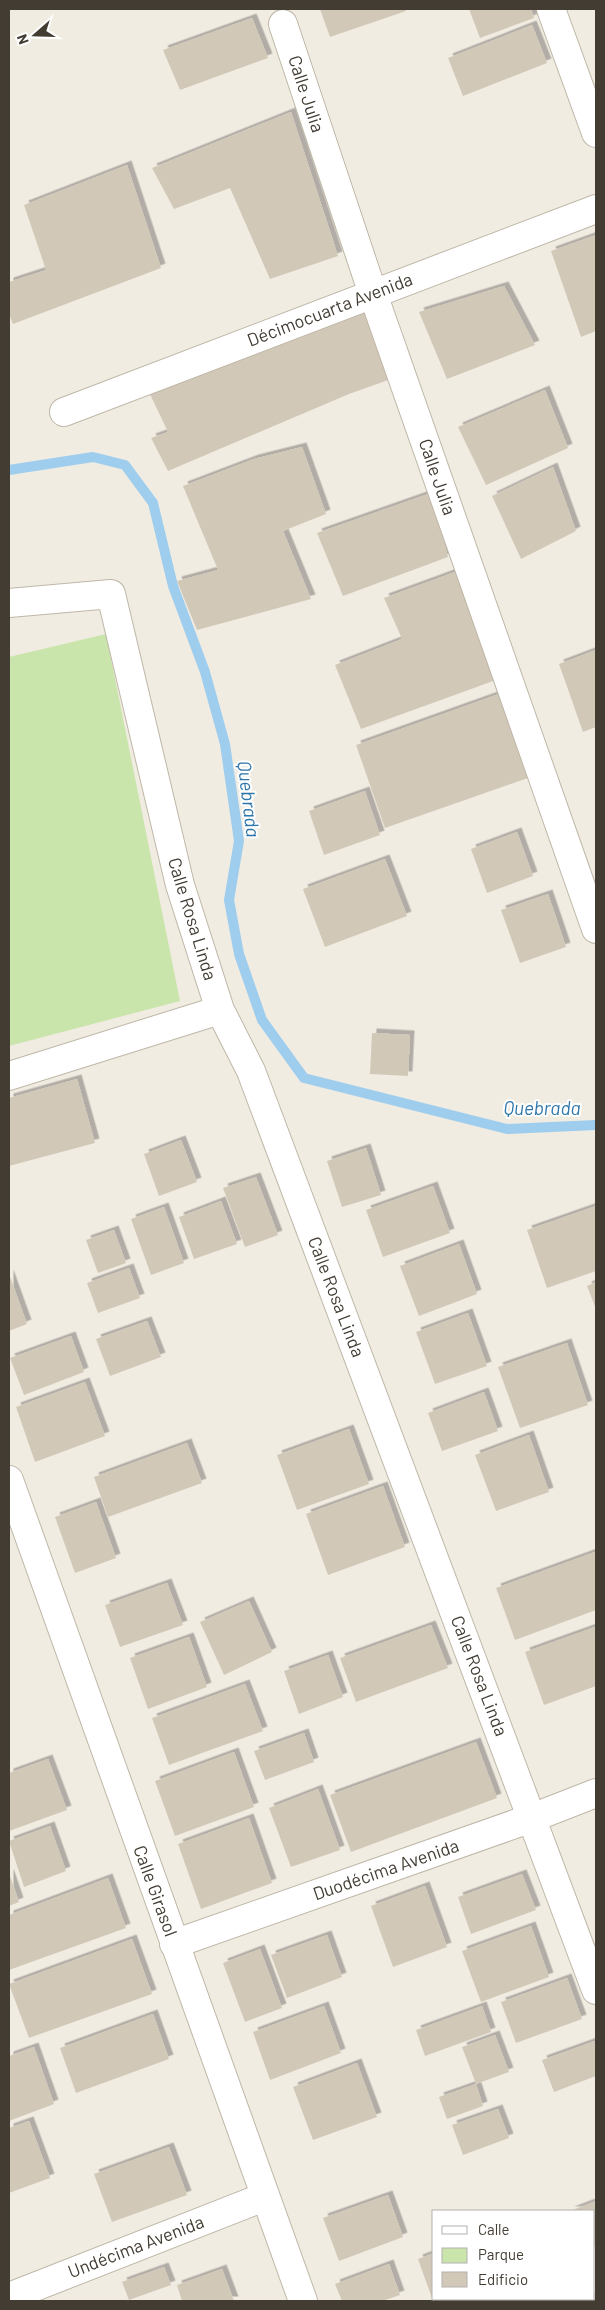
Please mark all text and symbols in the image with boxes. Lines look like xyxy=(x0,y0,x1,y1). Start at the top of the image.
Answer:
north arrow xyxy=(10,10,60,60)
text: N xyxy=(13,32,32,47)
street label: Calle Julia xyxy=(284,53,330,135)
street label: Décimocuarta Avenida xyxy=(244,267,415,351)
street label: Calle Julia xyxy=(415,436,461,518)
water label: Quebrada xyxy=(233,759,266,839)
street label: Calle Rosa Linda xyxy=(164,855,222,983)
water label: Quebrada xyxy=(503,1096,581,1119)
street label: Calle Rosa Linda xyxy=(304,1233,370,1360)
street label: Calle Rosa Linda xyxy=(447,1612,513,1739)
street label: Duodécima Avenida xyxy=(310,1834,462,1904)
street label: Calle Girasol xyxy=(129,1842,183,1939)
street label: Undécima Avenida xyxy=(65,2210,207,2282)
legend xyxy=(432,2210,595,2300)
text: Calle xyxy=(478,2220,510,2238)
text: Parque xyxy=(478,2245,524,2263)
text: Edificio xyxy=(478,2270,528,2288)

